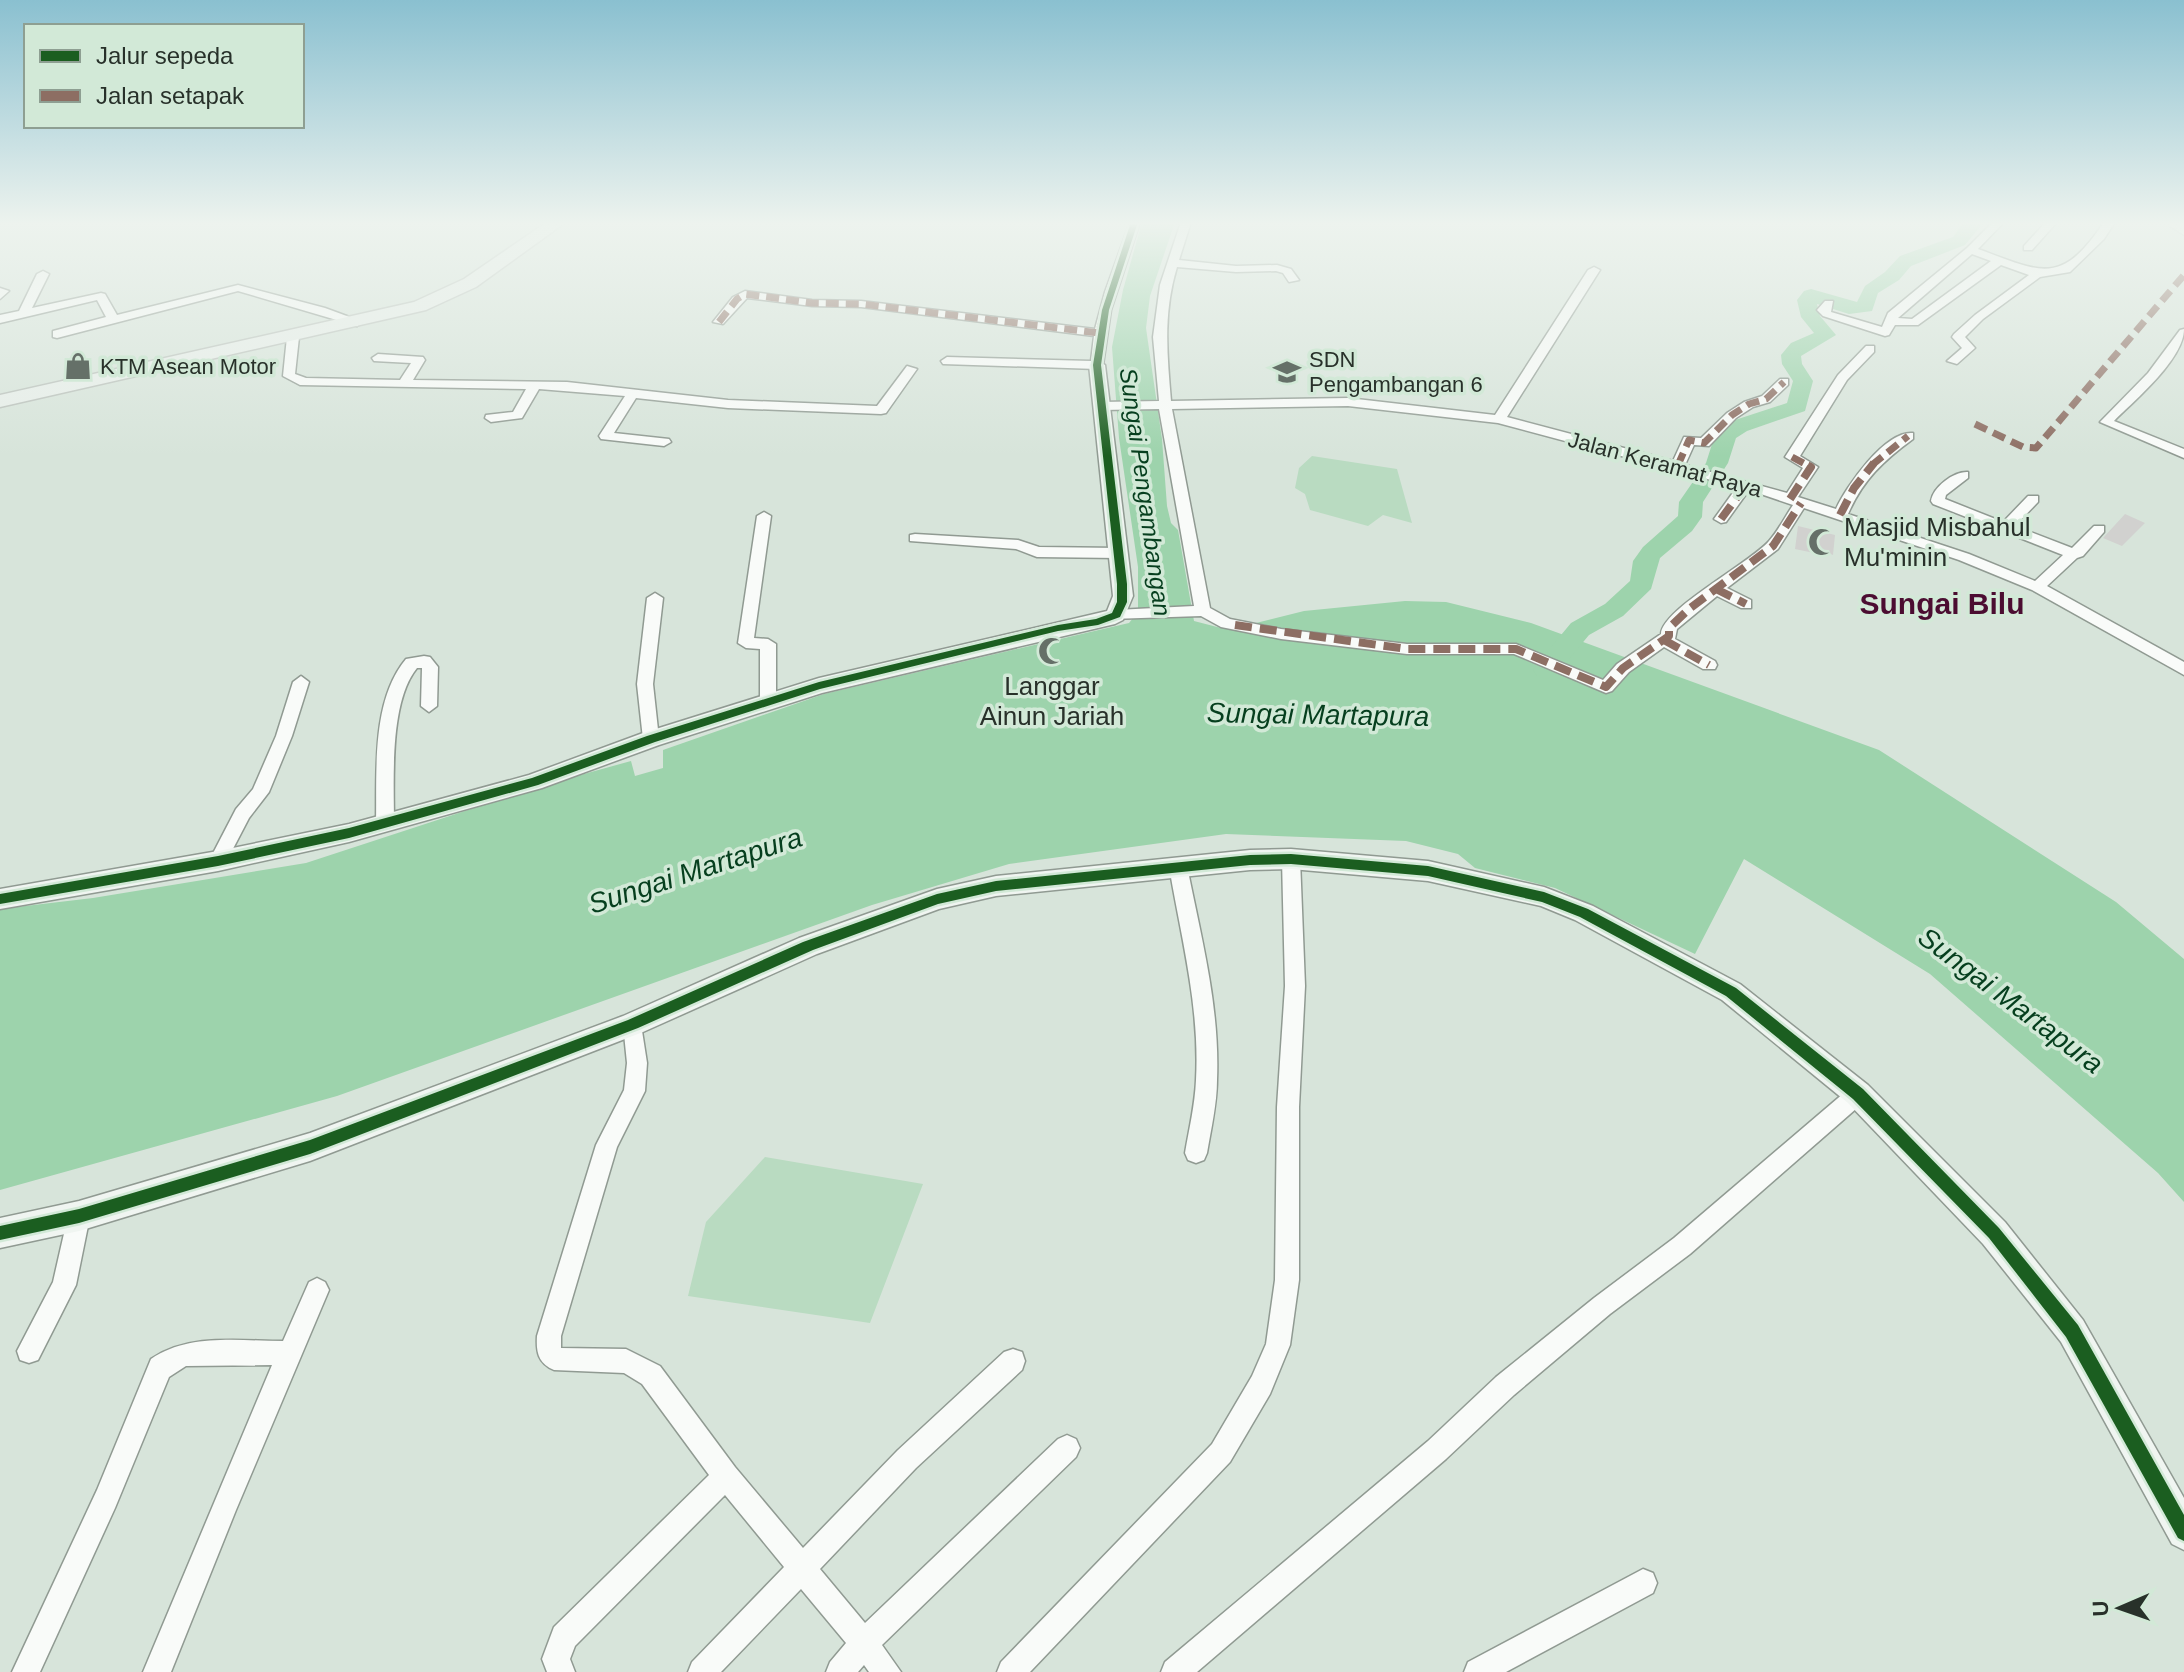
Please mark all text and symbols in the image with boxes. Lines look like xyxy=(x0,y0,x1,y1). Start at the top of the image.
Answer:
legend xyxy=(24,24,304,128)
text: Jalur sepeda xyxy=(96,42,234,69)
text: Jalan setapak xyxy=(96,82,245,109)
place label: SDN Pengambangan 6 xyxy=(1309,347,1483,397)
shop icon: KTM Asean Motor xyxy=(63,351,93,381)
place label: KTM Asean Motor xyxy=(100,354,276,379)
school or university icon: SDN Pengambangan 6 xyxy=(1272,357,1302,387)
water label: Sungai Pengambangan xyxy=(1115,366,1176,618)
street label: Jalan Keramat Raya xyxy=(1565,427,1765,503)
place label: Masjid Misbahul Mu'minin xyxy=(1844,512,2030,572)
mosque icon: Masjid Misbahul Mu'minin xyxy=(1807,527,1837,557)
district label: Sungai Bilu xyxy=(1860,587,2025,620)
mosque icon: Langgar Ainun Jariah xyxy=(1037,636,1067,666)
place label: Langgar Ainun Jariah xyxy=(980,671,1124,731)
water label: Sungai Martapura xyxy=(1206,697,1430,732)
water label: Sungai Martapura xyxy=(585,821,806,920)
water label: Sungai Martapura xyxy=(1912,921,2109,1080)
north arrow xyxy=(2080,1568,2160,1648)
text: U xyxy=(2088,1600,2113,1617)

